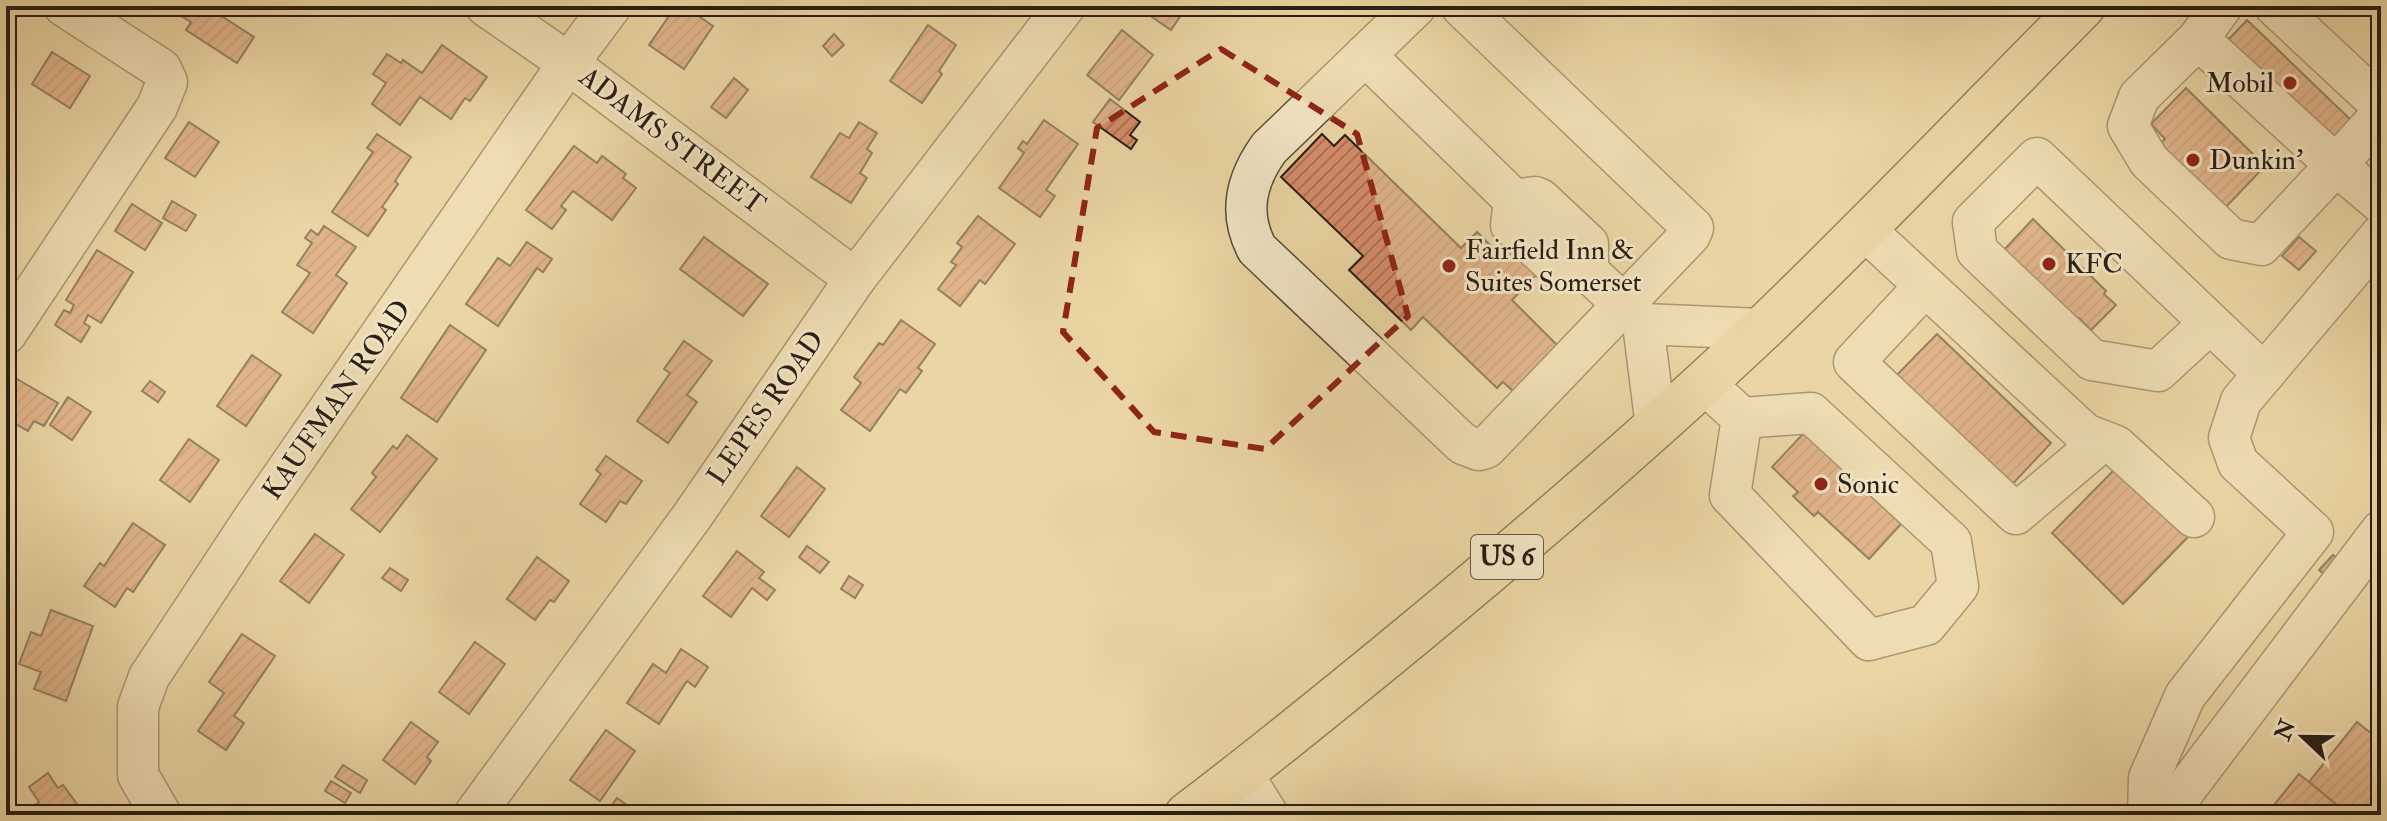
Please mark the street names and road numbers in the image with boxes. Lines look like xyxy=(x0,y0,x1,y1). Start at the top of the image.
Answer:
street label: ADAMS STREET xyxy=(571,59,772,223)
street label: KAUFMAN ROAD xyxy=(255,293,419,507)
street label: LEPES ROAD xyxy=(700,324,832,492)
road number: US 6 xyxy=(1471,535,1543,579)

